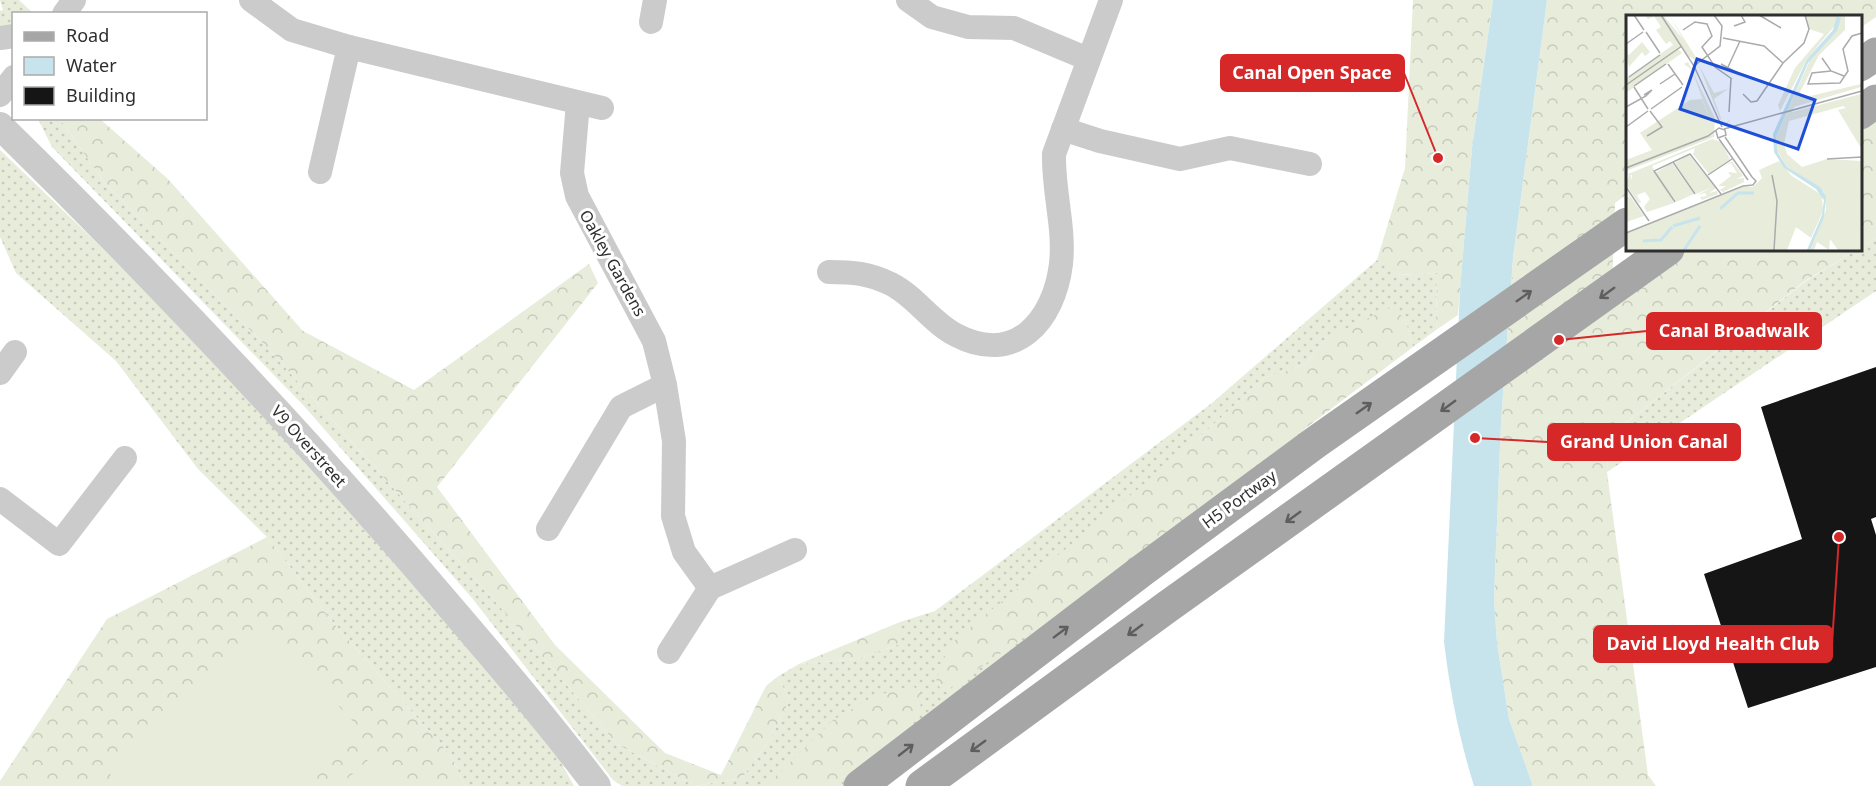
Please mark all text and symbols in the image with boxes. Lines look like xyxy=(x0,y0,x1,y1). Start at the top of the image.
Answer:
legend xyxy=(12,12,207,120)
inset map xyxy=(1626,15,1861,250)
text: Road xyxy=(66,23,109,47)
text: Water xyxy=(66,53,117,77)
callout: Canal Open Space xyxy=(1221,55,1404,91)
text: Canal Open Space xyxy=(1232,60,1392,84)
text: Building xyxy=(66,83,136,107)
street label: Oakley Gardens xyxy=(575,206,651,320)
one-way arrow xyxy=(1599,287,1615,299)
one-way arrow xyxy=(1515,290,1531,302)
callout: Canal Broadwalk xyxy=(1647,313,1821,349)
text: Canal Broadwalk xyxy=(1659,318,1810,342)
street label: V9 Overstreet xyxy=(266,400,352,492)
one-way arrow xyxy=(1440,400,1457,412)
one-way arrow xyxy=(1355,402,1372,414)
callout: Grand Union Canal xyxy=(1548,424,1740,460)
text: Grand Union Canal xyxy=(1560,429,1728,453)
street label: H5 Portway xyxy=(1197,464,1281,533)
one-way arrow xyxy=(1286,511,1302,523)
one-way arrow xyxy=(1127,624,1143,637)
one-way arrow xyxy=(1053,625,1069,638)
callout: David Lloyd Health Club xyxy=(1594,626,1832,662)
text: David Lloyd Health Club xyxy=(1606,631,1820,655)
one-way arrow xyxy=(970,739,986,752)
one-way arrow xyxy=(898,744,914,757)

